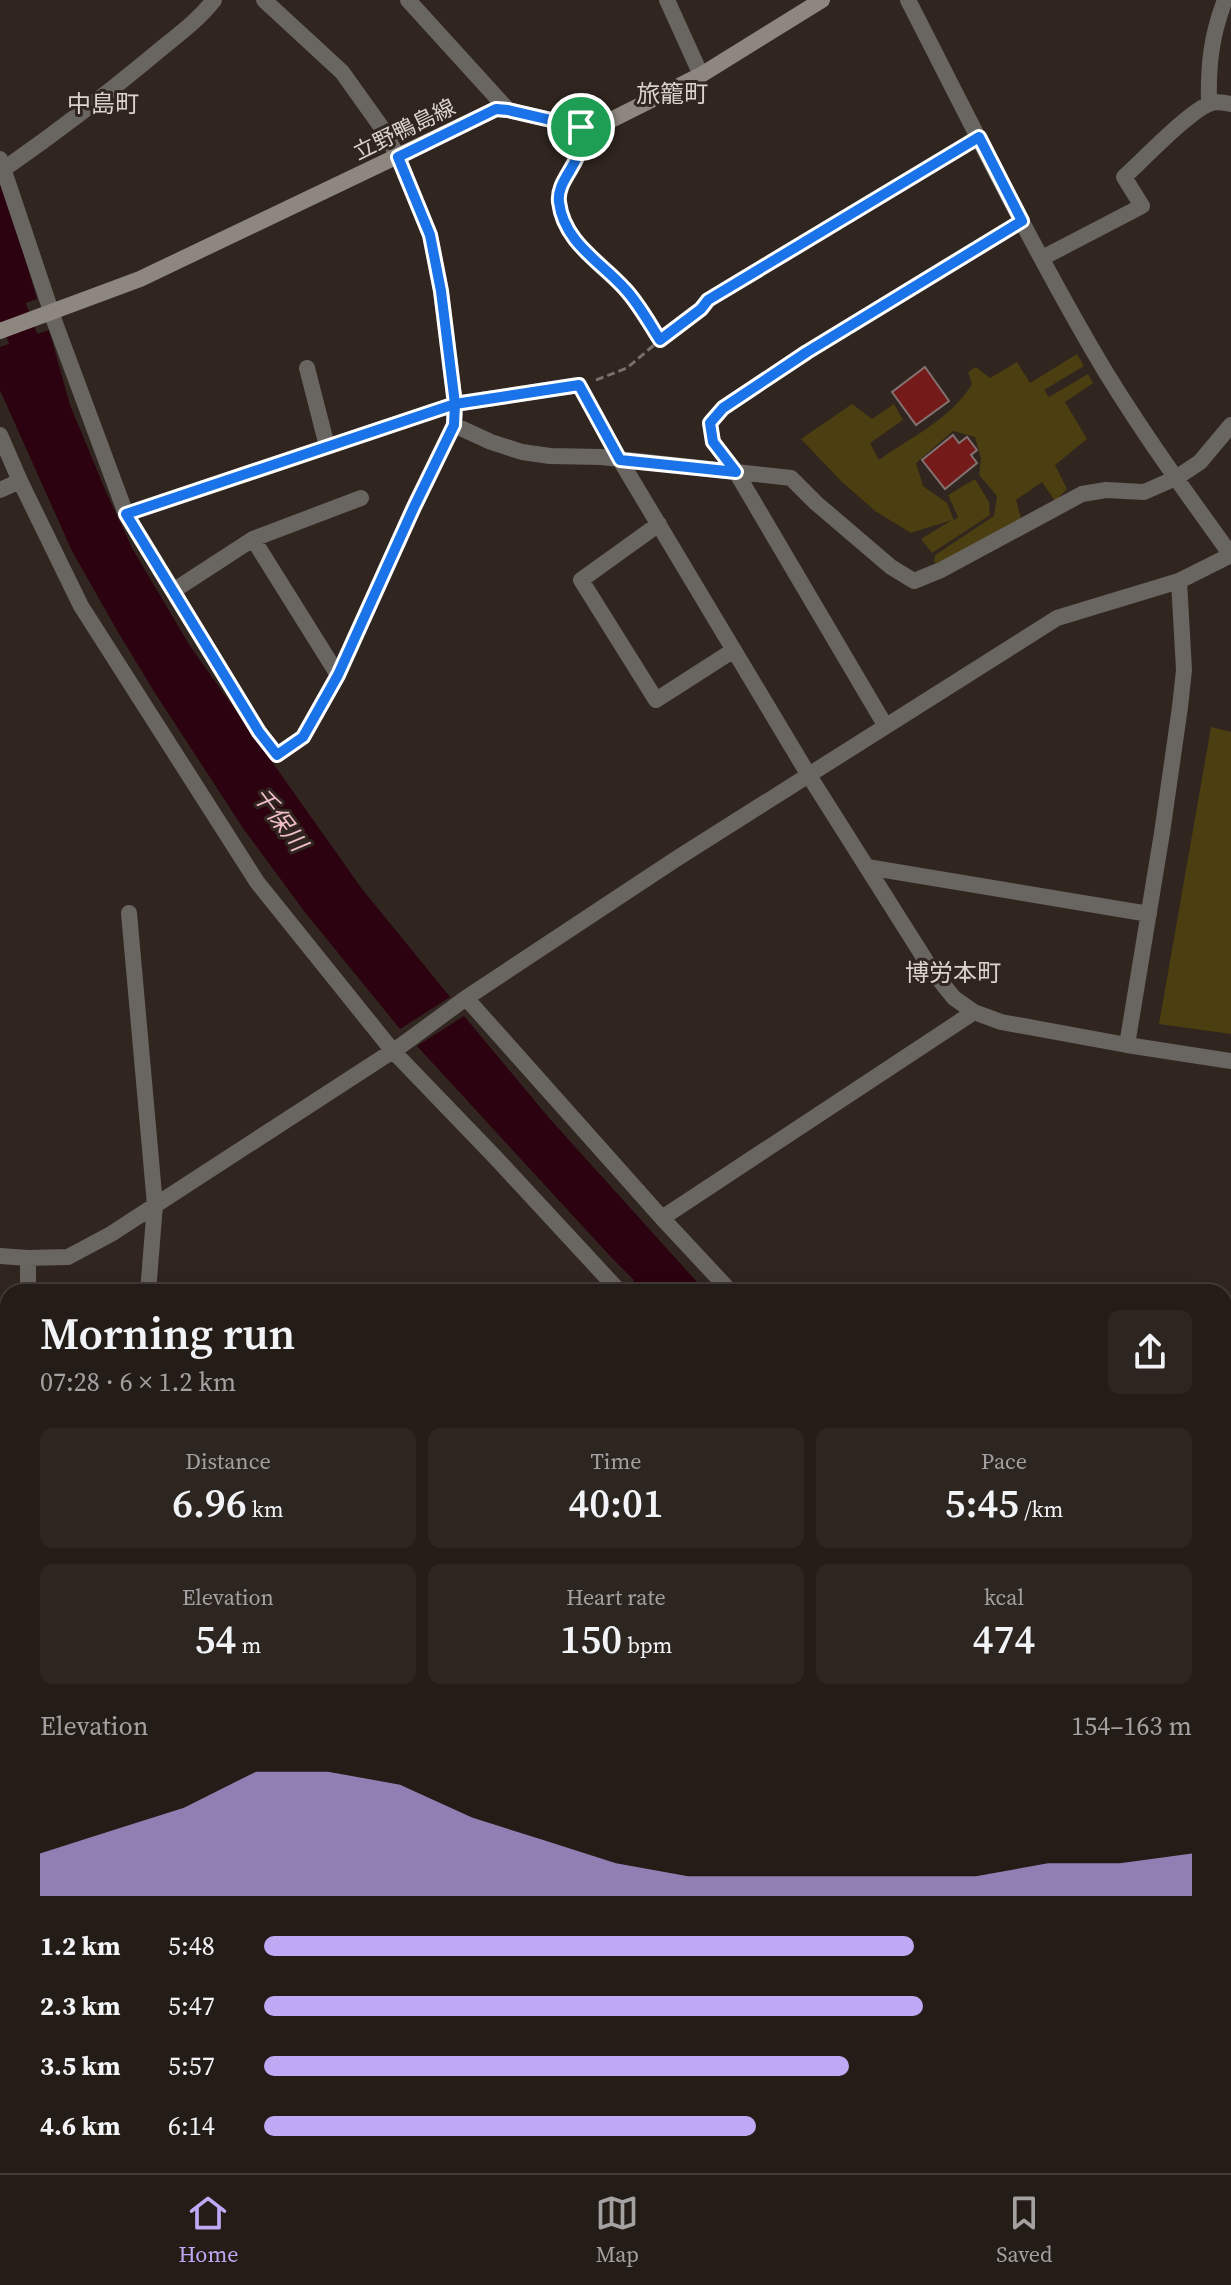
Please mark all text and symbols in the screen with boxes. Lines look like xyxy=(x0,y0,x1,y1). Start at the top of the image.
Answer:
district label: 旅籠町 xyxy=(636,77,708,110)
district label: 中島町 xyxy=(67,87,139,120)
street label: 立野鴨島線 xyxy=(348,91,460,167)
pin xyxy=(547,93,615,161)
icon: arrive xyxy=(559,105,603,149)
water label: 千保川 xyxy=(245,780,317,860)
district label: 博労本町 xyxy=(905,956,1001,989)
text: Morning run xyxy=(40,1303,296,1364)
button: share xyxy=(1108,1310,1192,1394)
text: 07:28 · 6 × 1.2 km xyxy=(40,1364,236,1400)
text: Distance xyxy=(185,1446,271,1476)
text: Time xyxy=(591,1446,641,1476)
text: Pace xyxy=(981,1446,1027,1476)
text: 6.96 xyxy=(172,1476,247,1530)
text: 40:01 xyxy=(568,1476,664,1530)
text: 5:45 xyxy=(945,1476,1019,1530)
text: km xyxy=(247,1494,284,1524)
text: /km xyxy=(1019,1494,1063,1524)
text: Elevation xyxy=(182,1582,274,1612)
text: Heart rate xyxy=(566,1582,666,1612)
text: kcal xyxy=(984,1582,1024,1612)
text: 54 xyxy=(195,1612,236,1666)
text: 150 xyxy=(560,1612,622,1666)
text: 474 xyxy=(973,1612,1035,1666)
text: m xyxy=(236,1630,261,1660)
text: bpm xyxy=(622,1630,672,1660)
text: Elevation xyxy=(40,1708,149,1744)
text: 154–163 m xyxy=(1071,1708,1192,1744)
text: 1.2 km xyxy=(40,1928,121,1964)
text: 5:48 xyxy=(168,1928,215,1964)
text: 2.3 km xyxy=(40,1988,121,2024)
text: 5:47 xyxy=(168,1988,215,2024)
text: 3.5 km xyxy=(40,2048,121,2084)
text: 5:57 xyxy=(168,2048,215,2084)
text: 4.6 km xyxy=(40,2108,121,2144)
text: 6:14 xyxy=(168,2108,215,2144)
tab: Home xyxy=(178,2191,238,2269)
tab: Map xyxy=(595,2191,639,2269)
tab: Saved xyxy=(996,2191,1053,2269)

